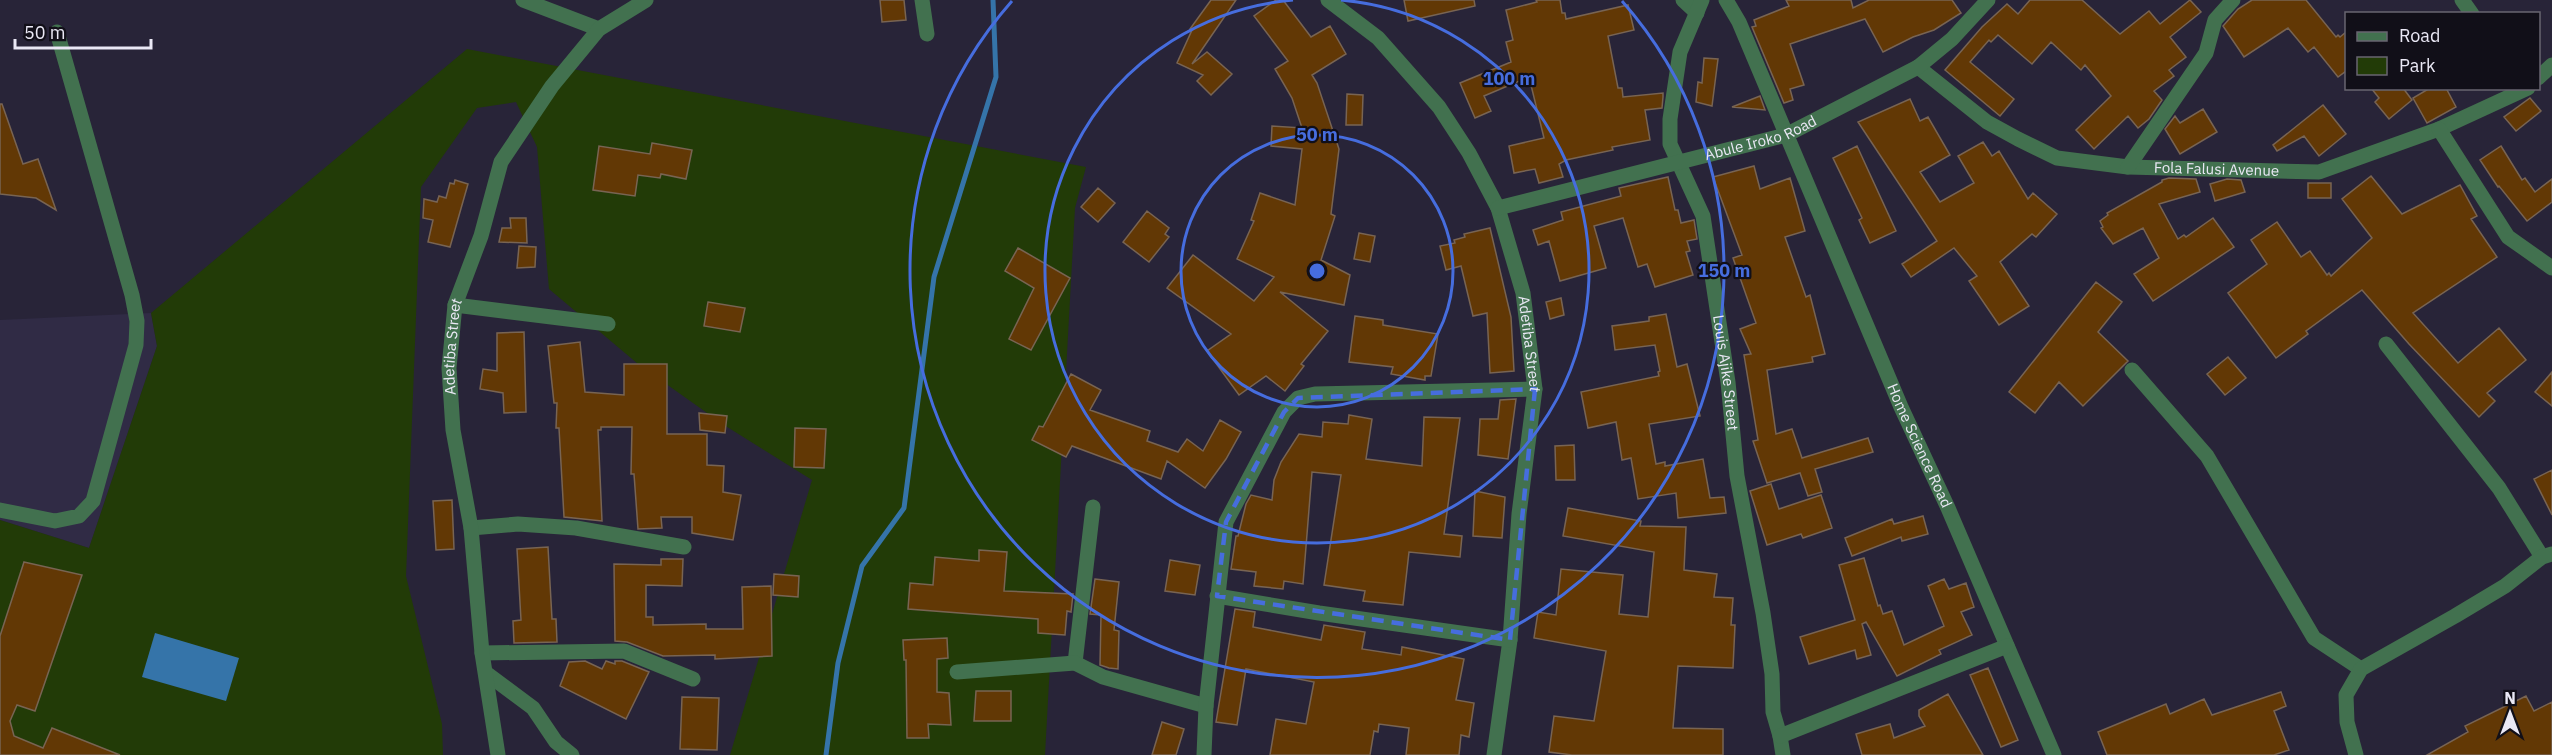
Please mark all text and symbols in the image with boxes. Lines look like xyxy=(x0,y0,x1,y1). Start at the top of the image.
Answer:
scale bar xyxy=(15,12,152,50)
legend xyxy=(2345,12,2540,90)
text: 50 m xyxy=(24,21,66,44)
text: Road xyxy=(2399,24,2440,47)
text: Park xyxy=(2399,54,2436,77)
text: 100 m xyxy=(1483,67,1535,90)
street label: Abule Iroko Road xyxy=(1703,111,1820,164)
text: 50 m xyxy=(1296,123,1338,146)
street label: Fola Falusi Avenue xyxy=(2154,158,2279,180)
text: 150 m xyxy=(1698,259,1750,282)
centre of rings xyxy=(1307,261,1327,281)
street label: Adetiba Street xyxy=(439,295,466,396)
street label: Adetiba Street xyxy=(1514,295,1545,393)
street label: Louis Ajike Street xyxy=(1709,314,1743,432)
street label: Home Science Road xyxy=(1883,381,1956,511)
north arrow xyxy=(2480,683,2540,743)
text: N xyxy=(2504,688,2516,708)

